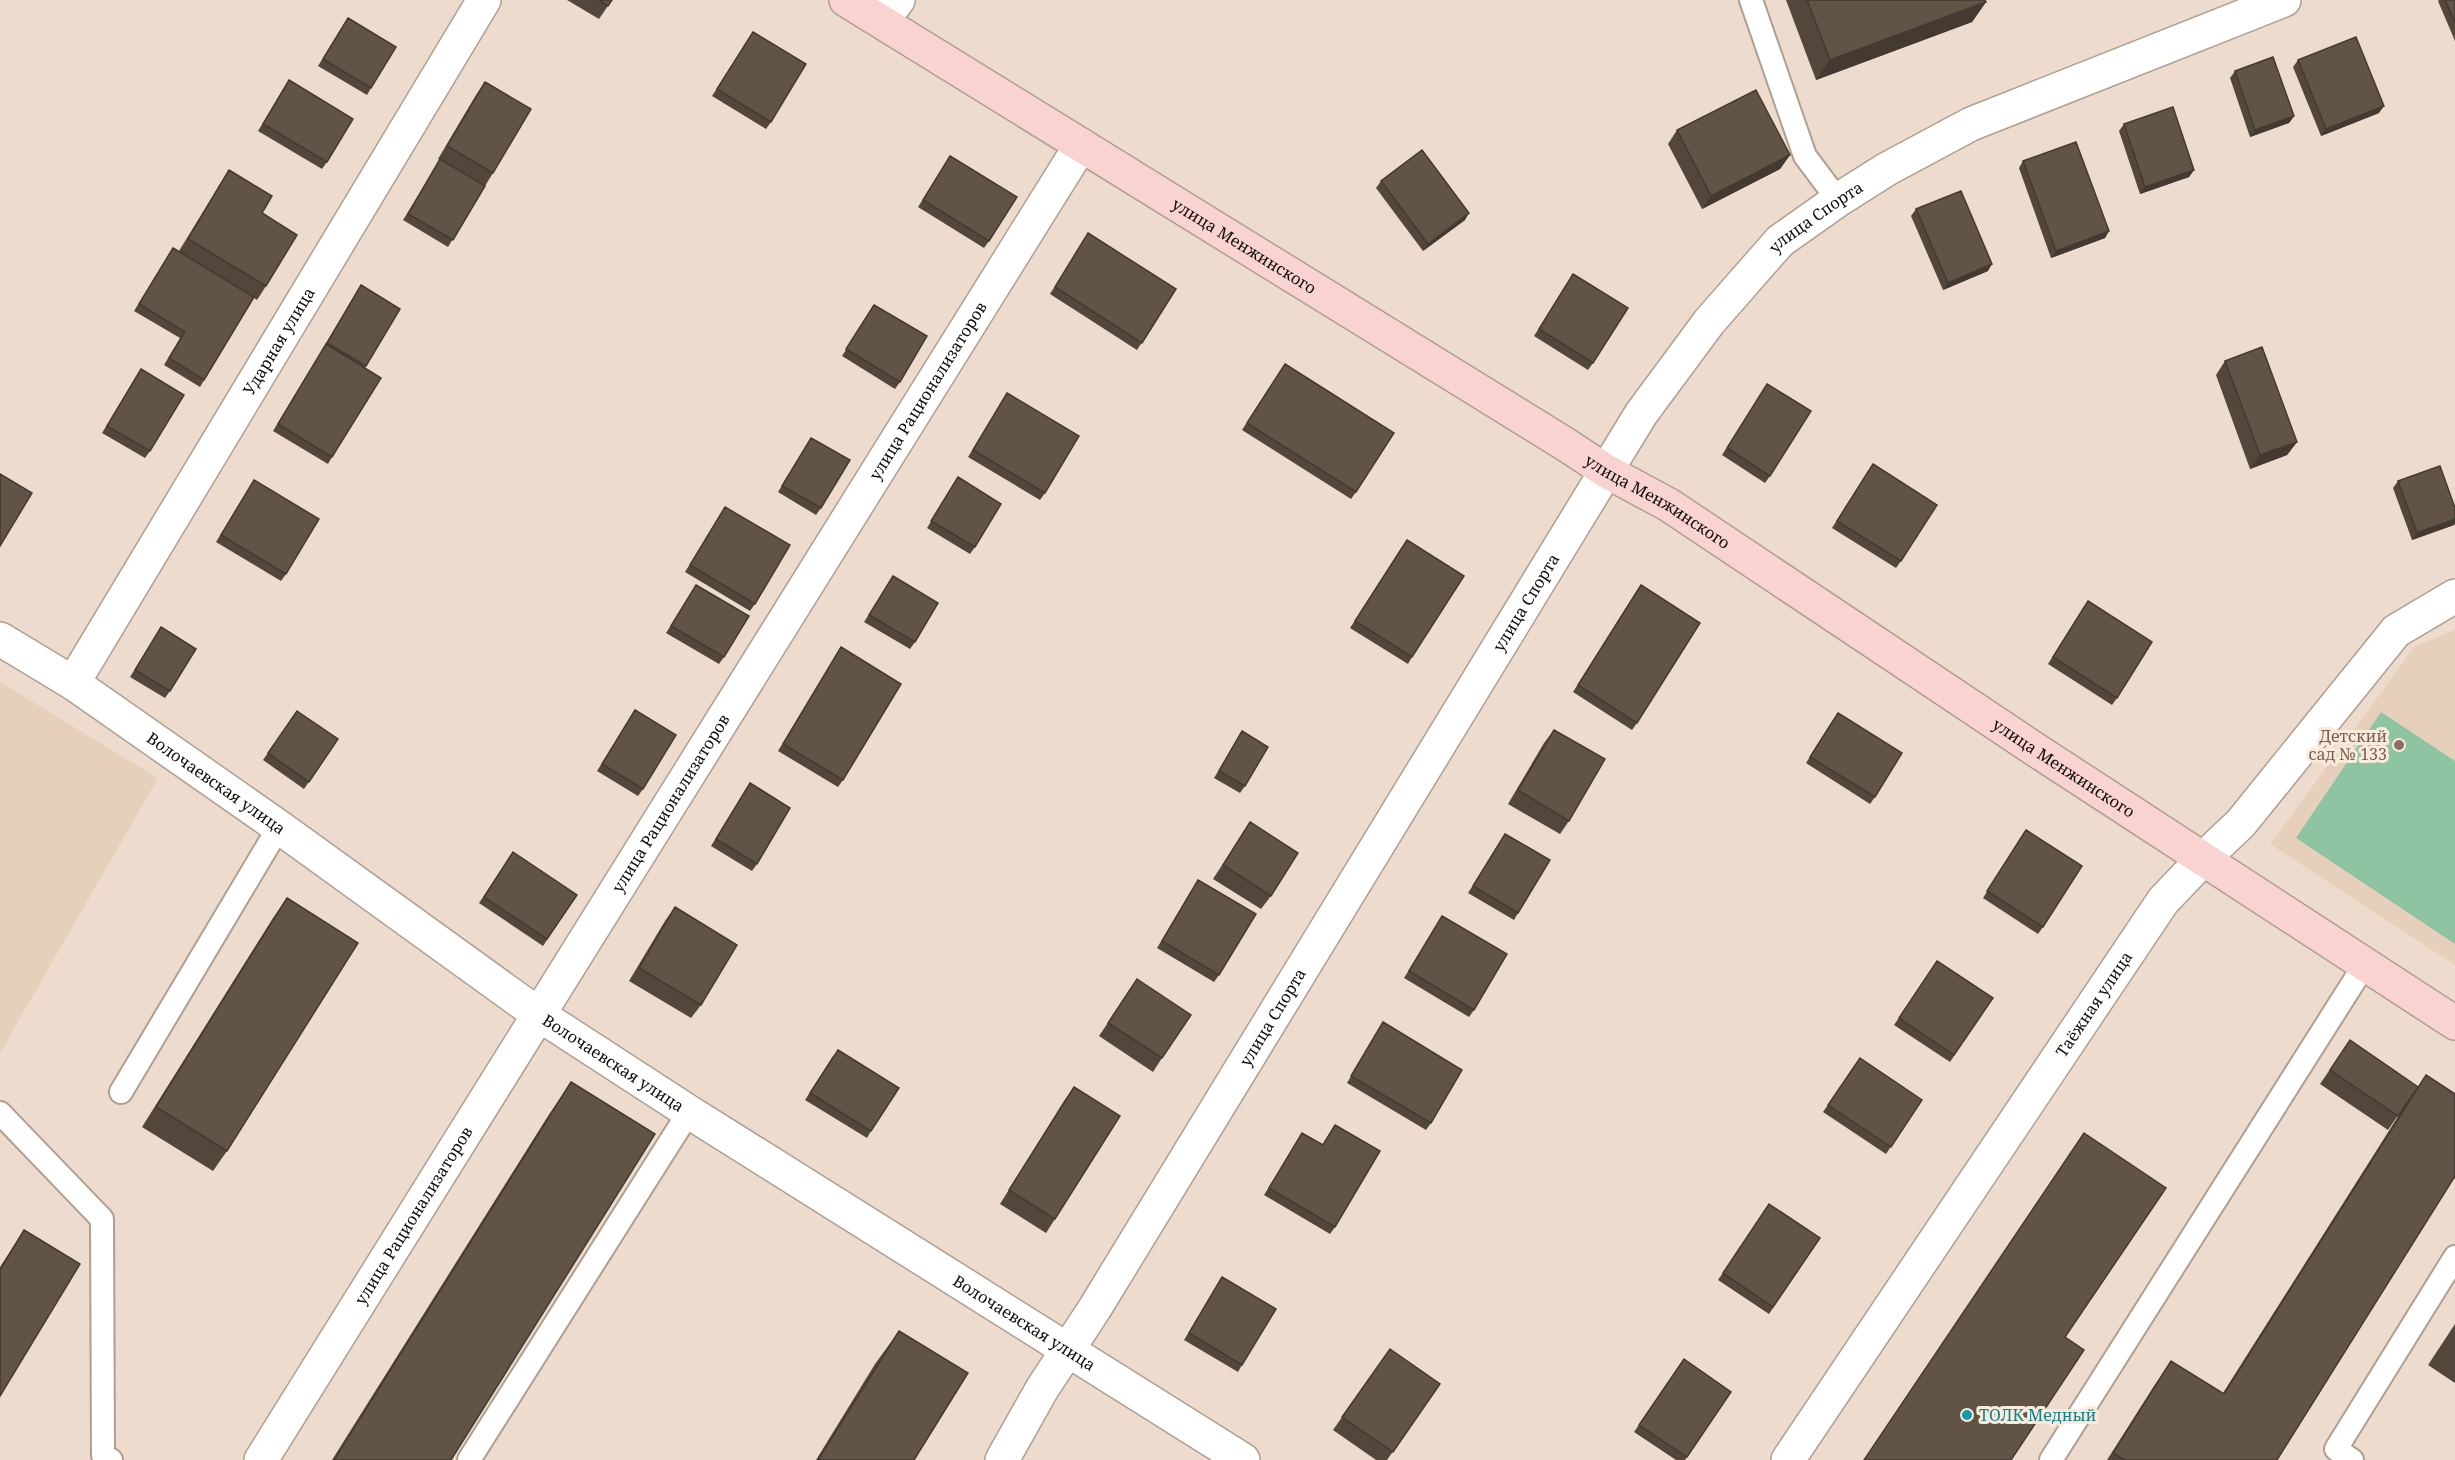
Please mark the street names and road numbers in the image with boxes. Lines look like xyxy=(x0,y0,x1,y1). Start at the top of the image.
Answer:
street label: улица Спорта xyxy=(1764,176,1867,258)
street label: улица Менжинского xyxy=(1168,193,1321,299)
street label: Ударная улица xyxy=(238,283,320,399)
street label: улица Рационализаторов xyxy=(864,297,992,484)
street label: улица Менжинского xyxy=(1581,449,1734,554)
street label: улица Спорта xyxy=(1488,549,1564,656)
street label: улица Рационализаторов xyxy=(607,710,735,897)
street label: улица Менжинского xyxy=(1988,713,2139,823)
street label: Волочаевская улица xyxy=(142,727,290,839)
street label: Таёжная улица xyxy=(2050,947,2137,1061)
street label: улица Спорта xyxy=(1234,964,1311,1070)
street label: Волочаевская улица xyxy=(538,1009,689,1117)
street label: улица Рационализаторов xyxy=(349,1122,477,1309)
street label: Волочаевская улица xyxy=(949,1270,1100,1376)

